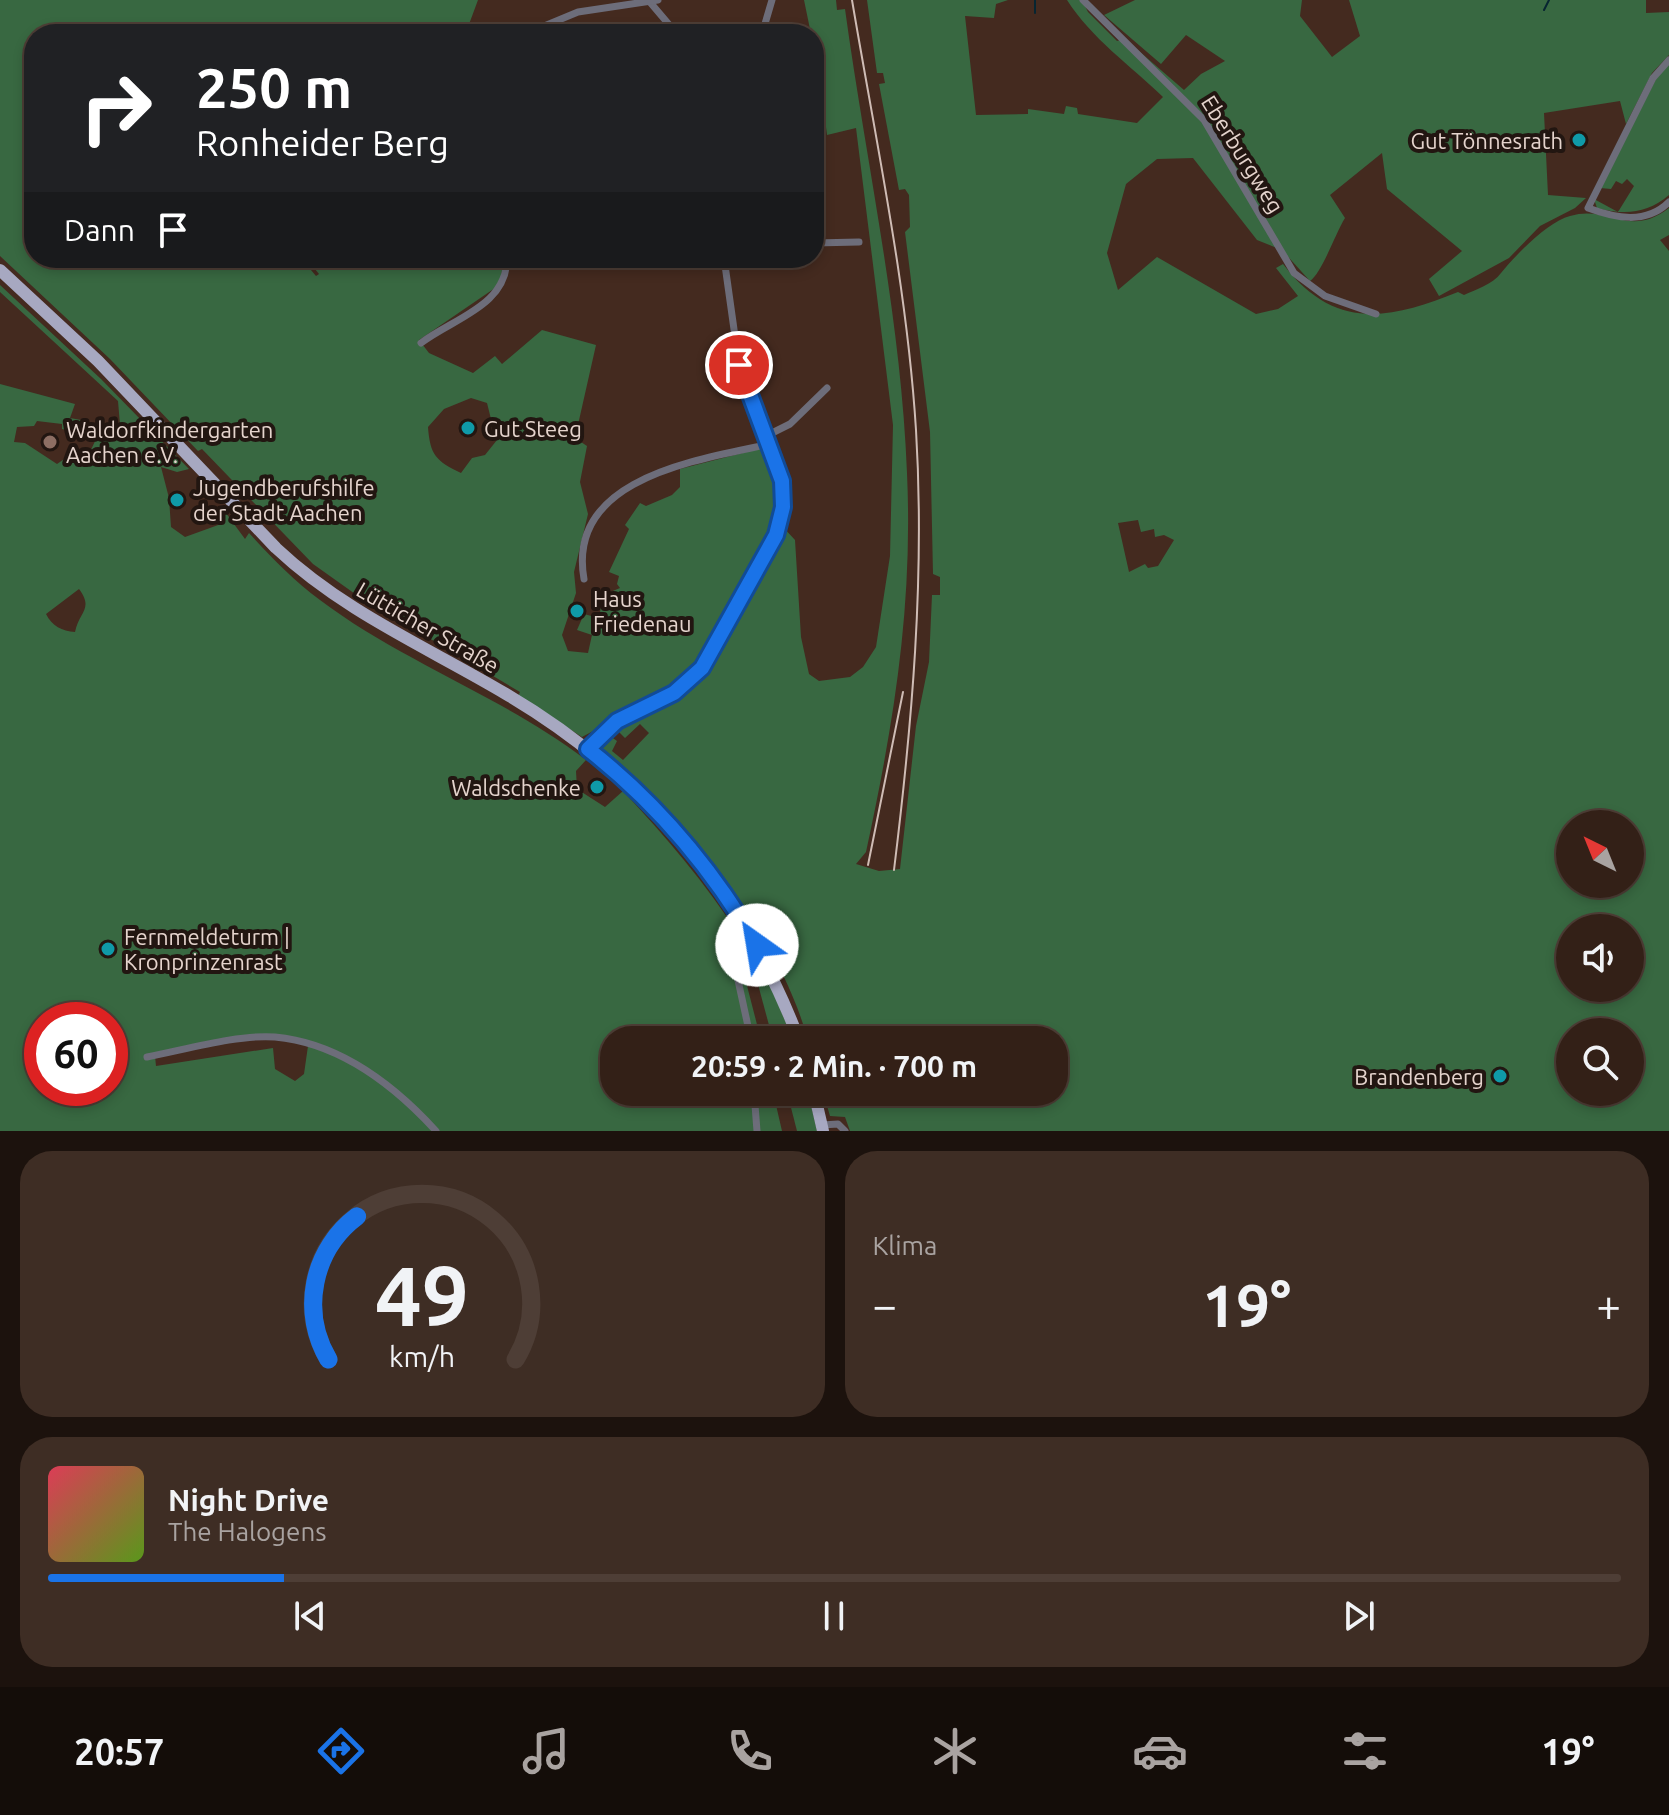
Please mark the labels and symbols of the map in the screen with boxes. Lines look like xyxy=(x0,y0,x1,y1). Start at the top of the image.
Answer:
street label: Eberburgweg xyxy=(1197,91,1289,217)
place label: Gut Tönnesrath xyxy=(1410,128,1563,153)
marker: Gut Tönnesrath xyxy=(1570,131,1588,149)
pin xyxy=(705,331,773,399)
place label: Gut Steeg xyxy=(484,416,582,441)
place label: Waldorfkindergarten Aachen e.V. xyxy=(66,417,273,467)
marker: Gut Steeg xyxy=(459,419,477,437)
marker: Waldorfkindergarten Aachen e.V. xyxy=(41,433,59,451)
place label: Jugendberufshilfe der Stadt Aachen xyxy=(193,475,375,525)
marker: Jugendberufshilfe der Stadt Aachen xyxy=(168,491,186,509)
street label: Lütticher Straße xyxy=(353,576,503,678)
place label: Haus Friedenau xyxy=(593,586,691,636)
marker: Haus Friedenau xyxy=(568,602,586,620)
place label: Waldschenke xyxy=(451,775,581,800)
marker: Waldschenke xyxy=(588,778,606,796)
north arrow xyxy=(1556,810,1644,898)
position arrow xyxy=(715,903,799,987)
place label: Fernmeldeturm | Kronprinzenrast xyxy=(124,924,290,974)
marker: Fernmeldeturm | Kronprinzenrast xyxy=(99,940,117,958)
speed limit sign: 60 xyxy=(24,1002,128,1106)
place label: Brandenberg xyxy=(1354,1064,1484,1089)
marker: Brandenberg xyxy=(1491,1067,1509,1085)

